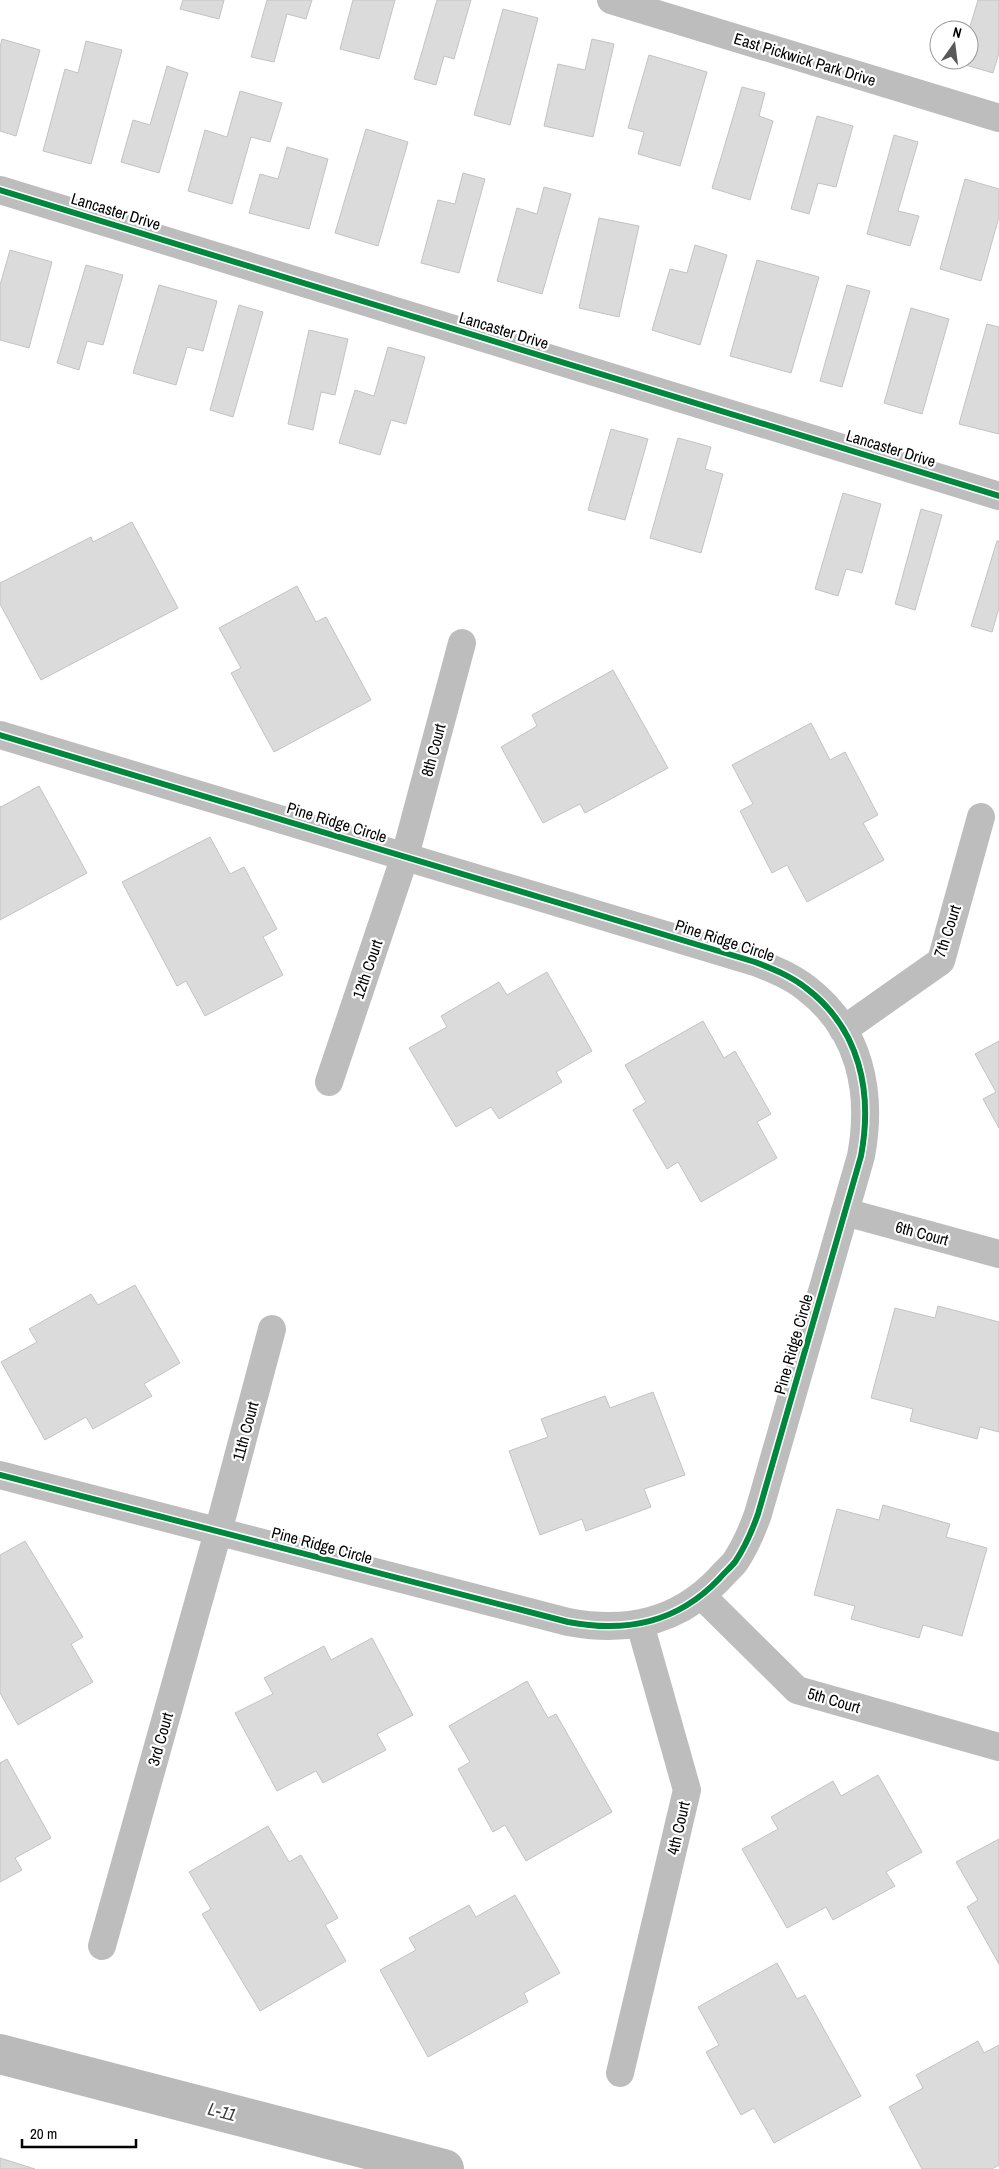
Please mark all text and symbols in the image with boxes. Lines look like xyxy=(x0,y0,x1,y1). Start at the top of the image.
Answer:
north arrow xyxy=(929,20,979,70)
text: N xyxy=(951,23,963,42)
street label: East Pickwick Park Drive xyxy=(731,27,879,91)
street label: Lancaster Drive xyxy=(69,187,163,235)
street label: Lancaster Drive xyxy=(457,306,551,354)
street label: Lancaster Drive xyxy=(844,424,938,472)
street label: 8th Court xyxy=(415,721,451,779)
street label: Pine Ridge Circle xyxy=(284,796,390,848)
street label: 7th Court xyxy=(928,902,966,960)
street label: Pine Ridge Circle xyxy=(672,914,778,966)
street label: 12th Court xyxy=(347,936,387,1002)
street label: 6th Court xyxy=(893,1215,951,1251)
street label: Pine Ridge Circle xyxy=(768,1291,818,1397)
street label: 11th Court xyxy=(227,1399,264,1463)
street label: Pine Ridge Circle xyxy=(269,1521,375,1569)
street label: 5th Court xyxy=(805,1682,863,1718)
street label: 3rd Court xyxy=(142,1709,178,1768)
street label: 4th Court xyxy=(661,1799,695,1857)
water label: L-11 xyxy=(205,2096,239,2127)
scale bar xyxy=(22,2116,136,2148)
text: 20 m xyxy=(30,2123,57,2144)

